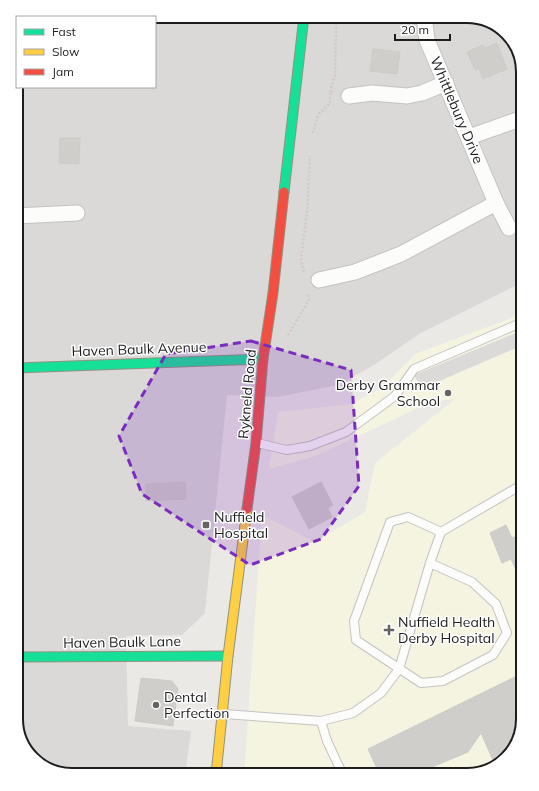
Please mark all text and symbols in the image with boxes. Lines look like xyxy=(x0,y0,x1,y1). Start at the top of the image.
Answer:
legend xyxy=(16,16,156,88)
scale bar xyxy=(395,16,450,42)
text: 20 m xyxy=(401,22,429,37)
text: Fast xyxy=(52,24,76,39)
text: Slow xyxy=(52,44,80,59)
street label: Whittlebury Drive xyxy=(426,54,488,166)
text: Jam xyxy=(52,64,74,79)
street label: Haven Baulk Avenue xyxy=(71,338,207,360)
street label: Rykneld Road xyxy=(234,348,260,440)
place label: Derby Grammar School xyxy=(336,376,441,410)
marker: Derby Grammar School xyxy=(443,388,453,398)
place label: Nuffield Hospital xyxy=(214,508,268,542)
marker: Nuffield Hospital xyxy=(201,520,211,530)
place label: Nuffield Health Derby Hospital xyxy=(398,613,495,647)
marker: Nuffield Health Derby Hospital xyxy=(383,624,395,636)
street label: Haven Baulk Lane xyxy=(63,632,181,652)
place label: Dental Perfection xyxy=(164,688,229,722)
marker: Dental Perfection xyxy=(151,700,161,710)

